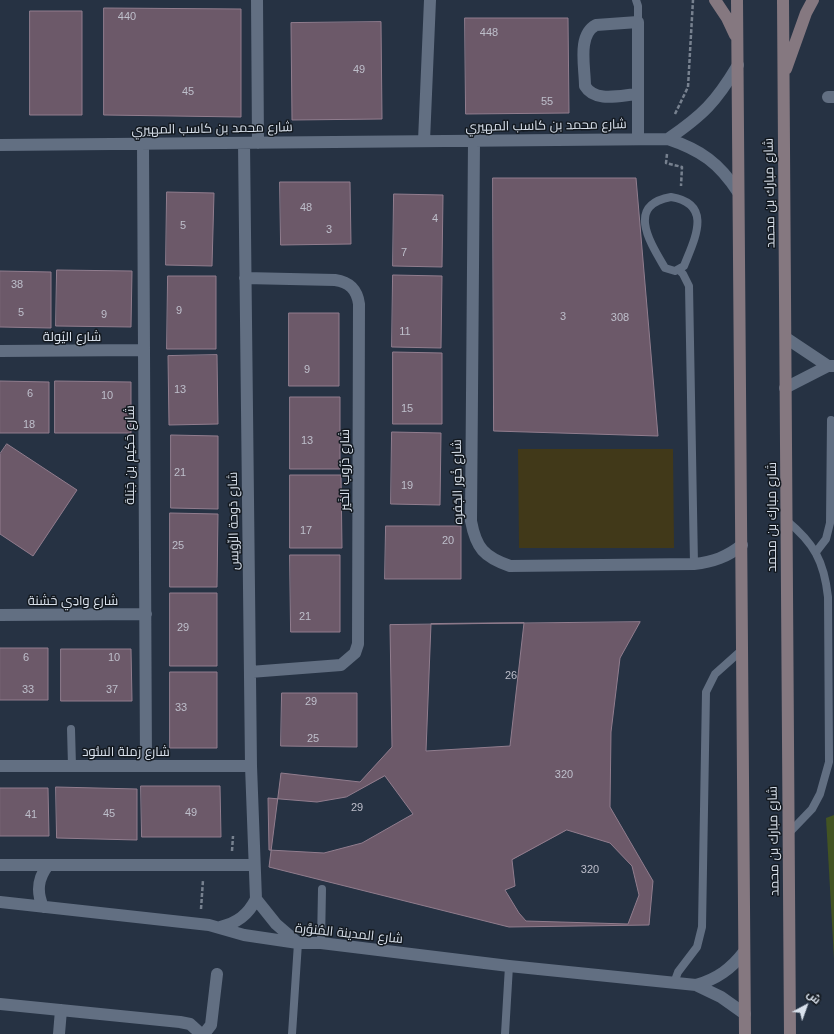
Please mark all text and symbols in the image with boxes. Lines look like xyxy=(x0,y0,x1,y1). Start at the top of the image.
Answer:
house number: 440 xyxy=(118,10,136,24)
house number: 448 xyxy=(480,26,498,40)
house number: 49 xyxy=(353,63,365,77)
house number: 45 xyxy=(182,85,194,99)
house number: 55 xyxy=(541,95,553,109)
street label: شارع محمد بن كاسب المهيري xyxy=(465,117,627,135)
street label: شارع محمد بن كاسب المهيري xyxy=(131,120,293,138)
street label: شارع مبارك بن محمد xyxy=(761,138,779,248)
house number: 48 xyxy=(300,201,312,215)
house number: 4 xyxy=(432,212,438,226)
house number: 5 xyxy=(180,219,186,233)
house number: 3 xyxy=(326,223,332,237)
house number: 7 xyxy=(401,246,407,260)
house number: 38 xyxy=(11,278,23,292)
house number: 9 xyxy=(176,304,182,318)
house number: 5 xyxy=(18,306,24,320)
house number: 9 xyxy=(101,308,107,322)
house number: 3 xyxy=(560,310,566,324)
house number: 308 xyxy=(611,311,629,325)
house number: 11 xyxy=(399,325,411,339)
street label: شارع اليُولة xyxy=(43,329,101,345)
house number: 9 xyxy=(304,363,310,377)
house number: 13 xyxy=(174,383,186,397)
house number: 6 xyxy=(27,387,33,401)
house number: 10 xyxy=(101,389,113,403)
house number: 15 xyxy=(401,402,413,416)
street label: شارع حَكِيم بن جَبَلة xyxy=(122,405,138,505)
house number: 18 xyxy=(23,418,35,432)
street label: شارع دُرُوب الخَير xyxy=(337,429,353,511)
house number: 13 xyxy=(301,434,313,448)
street label: شارع خُور الجَفره xyxy=(449,439,467,525)
street label: شارع مبارك بن محمد xyxy=(764,462,780,572)
house number: 21 xyxy=(174,466,186,480)
street label: شارع دَوحة الرِّوَيس xyxy=(225,472,243,570)
house number: 19 xyxy=(401,479,413,493)
house number: 17 xyxy=(300,524,312,538)
house number: 20 xyxy=(442,534,454,548)
house number: 25 xyxy=(172,539,184,553)
street label: شارع وادِي حَشنة xyxy=(28,593,118,609)
house number: 21 xyxy=(299,610,311,624)
house number: 29 xyxy=(177,621,189,635)
house number: 6 xyxy=(23,651,29,665)
house number: 10 xyxy=(108,651,120,665)
house number: 26 xyxy=(505,669,517,683)
house number: 33 xyxy=(22,683,34,697)
house number: 37 xyxy=(106,683,118,697)
house number: 29 xyxy=(305,695,317,709)
house number: 33 xyxy=(175,701,187,715)
house number: 25 xyxy=(307,732,319,746)
street label: شارع رَملة السُّود xyxy=(82,744,170,760)
house number: 320 xyxy=(555,768,573,782)
street label: شارع مبارك بن محمد xyxy=(765,786,783,896)
house number: 29 xyxy=(351,801,363,815)
house number: 49 xyxy=(185,806,197,820)
house number: 45 xyxy=(103,807,115,821)
house number: 41 xyxy=(25,808,37,822)
house number: 320 xyxy=(581,863,599,877)
street label: شارع المدينة المُنوَّرة xyxy=(294,921,404,947)
north arrow xyxy=(786,986,826,1026)
text: ش xyxy=(805,988,823,1006)

